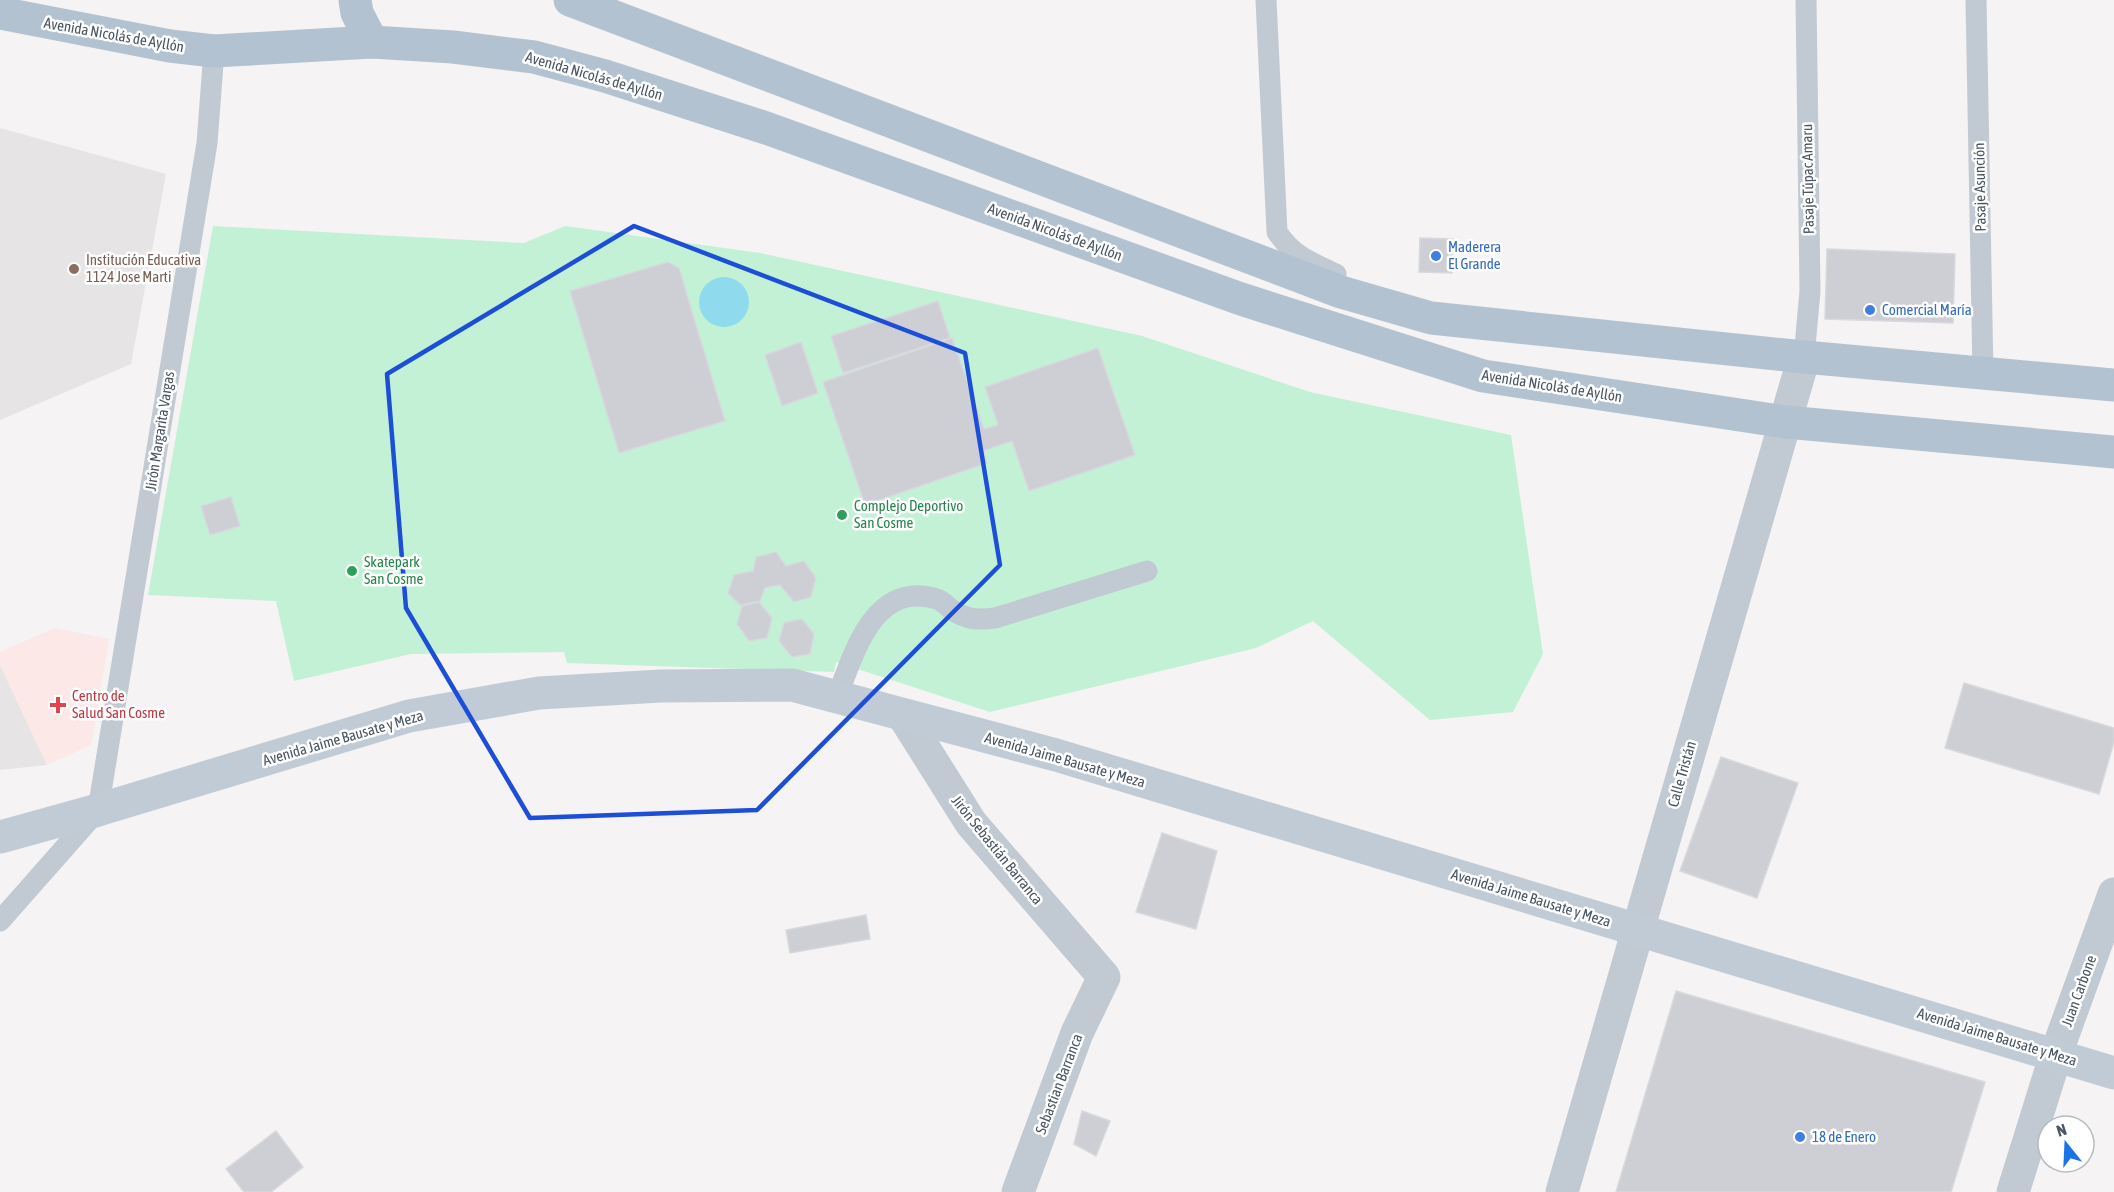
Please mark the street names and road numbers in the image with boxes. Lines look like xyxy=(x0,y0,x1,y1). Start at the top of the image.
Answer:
street label: Avenida Nicolás de Ayllón xyxy=(43,14,185,55)
street label: Avenida Nicolás de Ayllón xyxy=(524,48,665,103)
street label: Pasaje Túpac Amaru xyxy=(1798,124,1817,234)
street label: Pasaje Asunción xyxy=(1970,142,1989,232)
street label: Avenida Nicolás de Ayllón xyxy=(986,199,1125,264)
street label: Avenida Nicolás de Ayllón xyxy=(1481,366,1623,405)
street label: Jirón Margarita Vargas xyxy=(142,370,177,492)
street label: Avenida Jaime Bausate y Meza xyxy=(261,706,425,769)
street label: Avenida Jaime Bausate y Meza xyxy=(983,728,1147,791)
street label: Calle Tristán xyxy=(1664,739,1699,809)
street label: Jirón Sebastián Barranca xyxy=(948,792,1046,908)
street label: Avenida Jaime Bausate y Meza xyxy=(1449,865,1613,930)
street label: Juan Carbone xyxy=(2058,953,2099,1029)
street label: Avenida Jaime Bausate y Meza xyxy=(1915,1004,2079,1069)
street label: Sebastian Barranca xyxy=(1032,1031,1085,1136)

